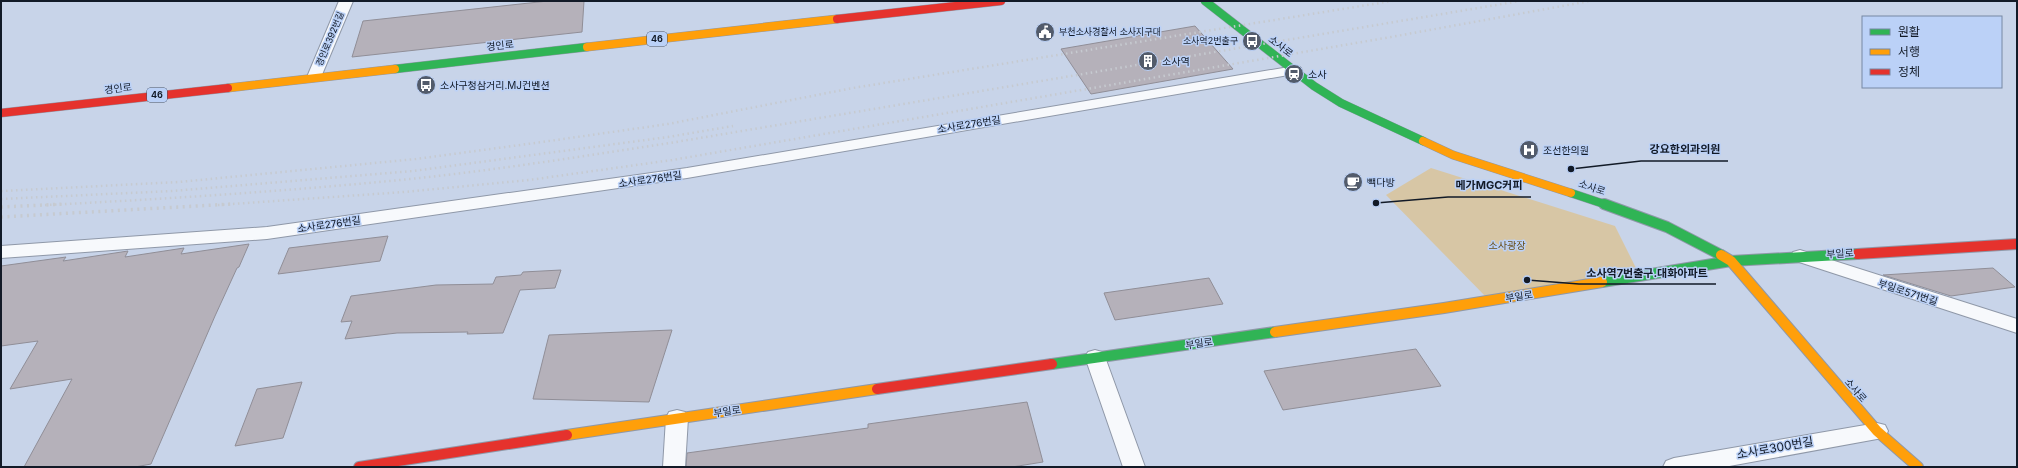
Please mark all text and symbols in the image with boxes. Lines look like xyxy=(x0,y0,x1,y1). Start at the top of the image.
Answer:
street label: 경인로392번길 xyxy=(313,10,346,68)
legend xyxy=(1862,16,2002,88)
public building icon: 부천소사경찰서 소사지구대 xyxy=(1034,21,1056,43)
text: 원활 xyxy=(1898,24,1920,39)
place label: 부천소사경찰서 소사지구대 xyxy=(1059,26,1161,37)
bus stop icon: 소사역2번출구 xyxy=(1241,30,1263,52)
road number: 46 xyxy=(647,32,667,46)
street label: 소사로 xyxy=(1266,33,1296,59)
place label: 소사역2번출구 xyxy=(1183,35,1239,46)
street label: 경인로 xyxy=(486,38,514,52)
text: 서행 xyxy=(1898,44,1920,59)
building icon: 소사역 xyxy=(1137,50,1159,72)
place label: 소사역 xyxy=(1162,55,1190,67)
station icon: 소사 xyxy=(1283,63,1305,85)
text: 정체 xyxy=(1898,64,1920,79)
place label: 소사 xyxy=(1308,68,1327,80)
bus stop icon: 소사구청삼거리.MJ컨벤션 xyxy=(415,74,437,96)
place label: 소사구청삼거리.MJ컨벤션 xyxy=(440,79,550,91)
street label: 경인로 xyxy=(104,80,132,96)
road number: 46 xyxy=(147,88,167,102)
street label: 소사로276번길 xyxy=(937,113,1001,135)
callout: 강요한외과의원 xyxy=(1641,138,1728,161)
hospital icon: 조선한의원 xyxy=(1518,139,1540,161)
text: 강요한외과의원 xyxy=(1650,142,1720,156)
place label: 조선한의원 xyxy=(1543,144,1589,156)
street label: 소사로276번길 xyxy=(618,169,682,189)
cafe icon: 빽다방 xyxy=(1342,171,1364,193)
callout: 메가MGC커피 xyxy=(1448,174,1531,197)
place label: 빽다방 xyxy=(1367,176,1395,188)
street label: 소사로 xyxy=(1577,177,1607,197)
text: 메가MGC커피 xyxy=(1455,178,1523,192)
street label: 소사로276번길 xyxy=(297,214,361,234)
park label: 소사광장 xyxy=(1489,239,1525,251)
street label: 부일로 xyxy=(1826,246,1854,260)
callout: 소사역7번출구.대화아파트 xyxy=(1579,261,1716,284)
text: 소사역7번출구.대화아파트 xyxy=(1586,266,1708,280)
street label: 부일로571번길 xyxy=(1877,277,1939,307)
street label: 부일로 xyxy=(1504,288,1534,304)
street label: 부일로 xyxy=(1184,335,1214,351)
street label: 소사로 xyxy=(1842,376,1870,404)
street label: 부일로 xyxy=(712,403,742,419)
street label: 소사로300번길 xyxy=(1735,433,1815,462)

